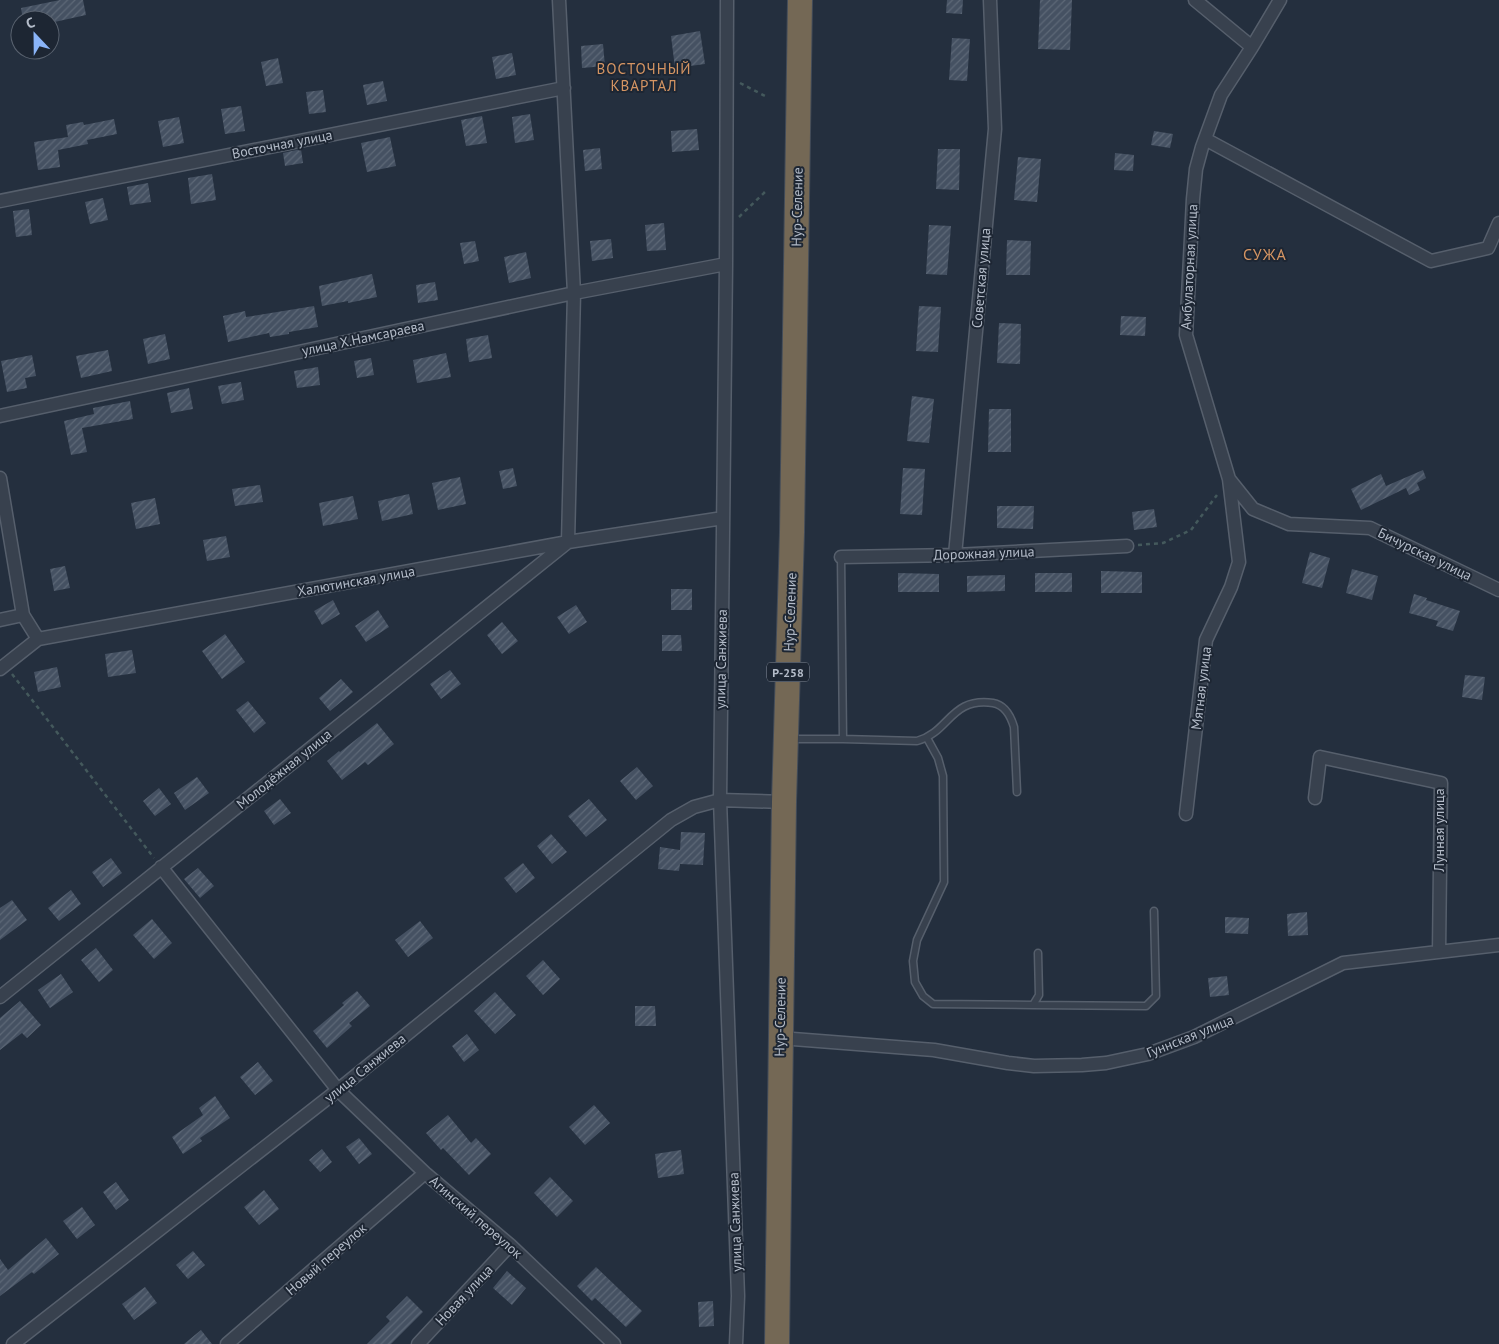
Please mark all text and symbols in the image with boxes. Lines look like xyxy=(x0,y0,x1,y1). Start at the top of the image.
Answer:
north arrow xyxy=(10,10,60,60)
text: С xyxy=(23,13,37,33)
district label: ВОСТОЧНЫЙ КВАРТАЛ xyxy=(597,59,692,95)
street label: Восточная улица xyxy=(230,125,334,163)
street label: Нур-Селение xyxy=(787,167,807,247)
street label: Амбулаторная улица xyxy=(1177,204,1201,330)
street label: Советская улица xyxy=(968,227,994,329)
district label: СУЖА xyxy=(1243,244,1287,264)
street label: улица Х.Намсараева xyxy=(300,316,426,360)
street label: Бичурская улица xyxy=(1375,523,1475,585)
street label: Дорожная улица xyxy=(933,542,1035,564)
street label: Халютинская улица xyxy=(296,562,416,600)
street label: Нур-Селение xyxy=(780,572,800,652)
street label: улица Санжиева xyxy=(711,609,731,709)
street label: Мятная улица xyxy=(1187,645,1215,731)
road number: Р-258 xyxy=(767,662,809,682)
street label: Молодёжная улица xyxy=(233,725,335,813)
street label: Лунная улица xyxy=(1430,788,1448,873)
street label: Нур-Селение xyxy=(770,977,790,1057)
street label: Гуннская улица xyxy=(1144,1010,1236,1062)
street label: улица Санжиева xyxy=(321,1030,409,1106)
street label: Агинский переулок xyxy=(426,1172,526,1262)
street label: улица Санжиева xyxy=(724,1172,746,1272)
street label: Новый переулок xyxy=(282,1219,370,1299)
street label: Новая улица xyxy=(431,1261,497,1329)

